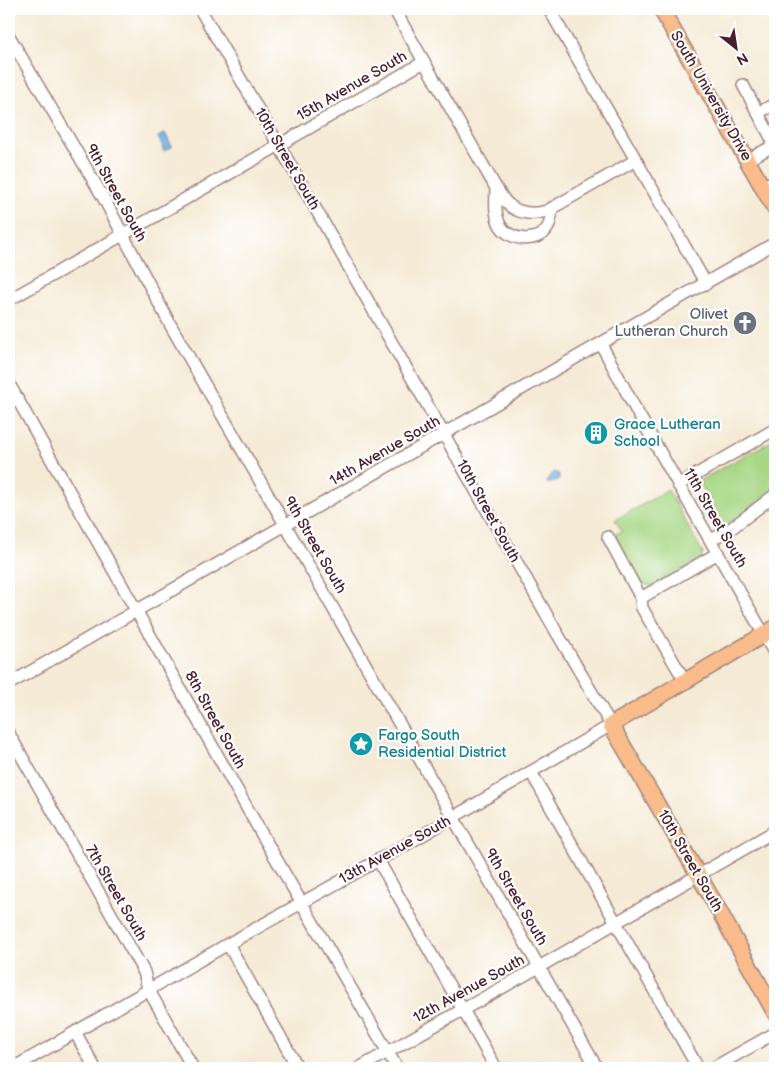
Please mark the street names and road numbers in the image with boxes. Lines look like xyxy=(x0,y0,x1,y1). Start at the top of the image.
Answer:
street label: South University Drive xyxy=(666,28,756,165)
street label: 15th Avenue South xyxy=(293,47,411,125)
street label: 10th Street South xyxy=(250,104,324,214)
street label: 9th Street South xyxy=(81,141,151,245)
street label: 14th Avenue South xyxy=(326,412,444,490)
street label: 10th Street South xyxy=(452,456,524,566)
street label: 11th Street South xyxy=(679,465,751,571)
street label: 9th Street South xyxy=(280,493,350,597)
street label: 8th Street South xyxy=(180,668,250,772)
street label: 10th Street South xyxy=(653,806,727,916)
street label: 13th Avenue South xyxy=(336,811,454,889)
street label: 7th Street South xyxy=(81,842,151,944)
street label: 9th Street South xyxy=(481,845,551,949)
street label: 12th Avenue South xyxy=(410,951,528,1027)

